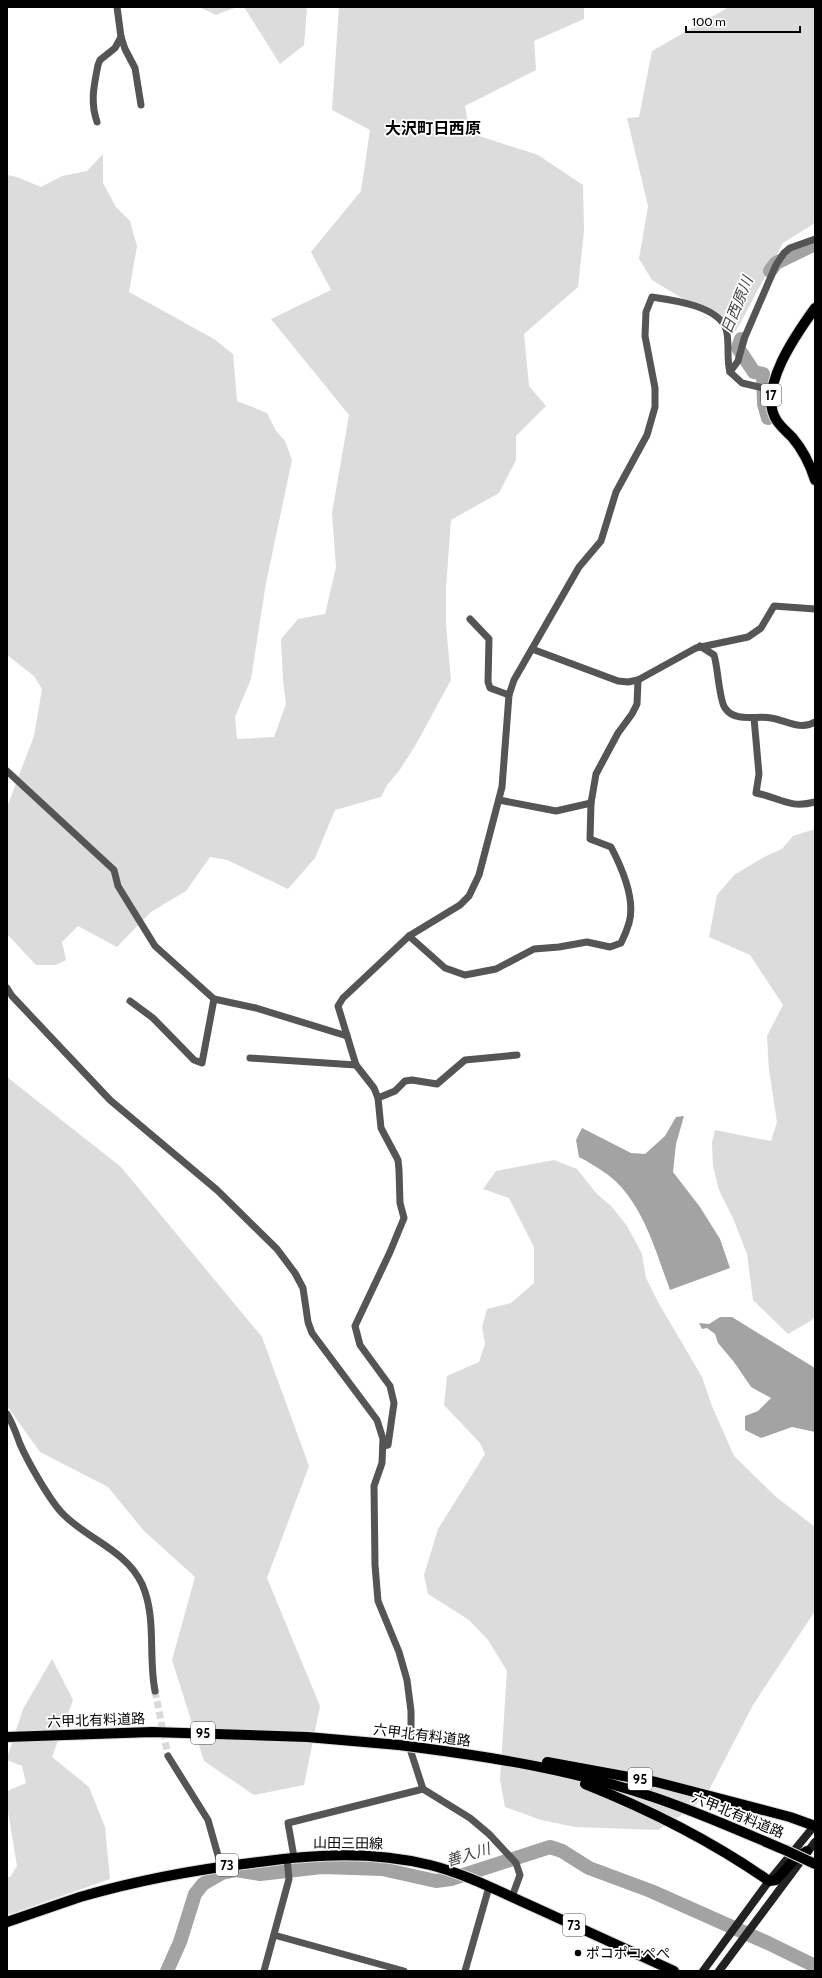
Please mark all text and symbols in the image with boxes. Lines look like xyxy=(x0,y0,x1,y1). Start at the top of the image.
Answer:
scale bar xyxy=(686,8,800,34)
text: 100 m xyxy=(692,14,726,29)
district label: 大沢町日西原 xyxy=(385,119,481,138)
water label: 日西原川 xyxy=(717,272,757,336)
road number: 17 xyxy=(761,384,781,406)
street label: 六甲北有料道路 xyxy=(47,1709,145,1731)
street label: 六甲北有料道路 xyxy=(372,1720,472,1750)
road number: 95 xyxy=(191,1722,215,1744)
road number: 95 xyxy=(628,1768,652,1790)
street label: 六甲北有料道路 xyxy=(689,1788,787,1842)
street label: 山田三田線 xyxy=(313,1833,383,1853)
water label: 善入川 xyxy=(444,1839,494,1870)
road number: 73 xyxy=(216,1854,238,1876)
road number: 73 xyxy=(563,1914,585,1936)
place label: ポコポコぺぺ xyxy=(586,1944,670,1962)
marker: ポコポコぺぺ xyxy=(573,1948,583,1958)

